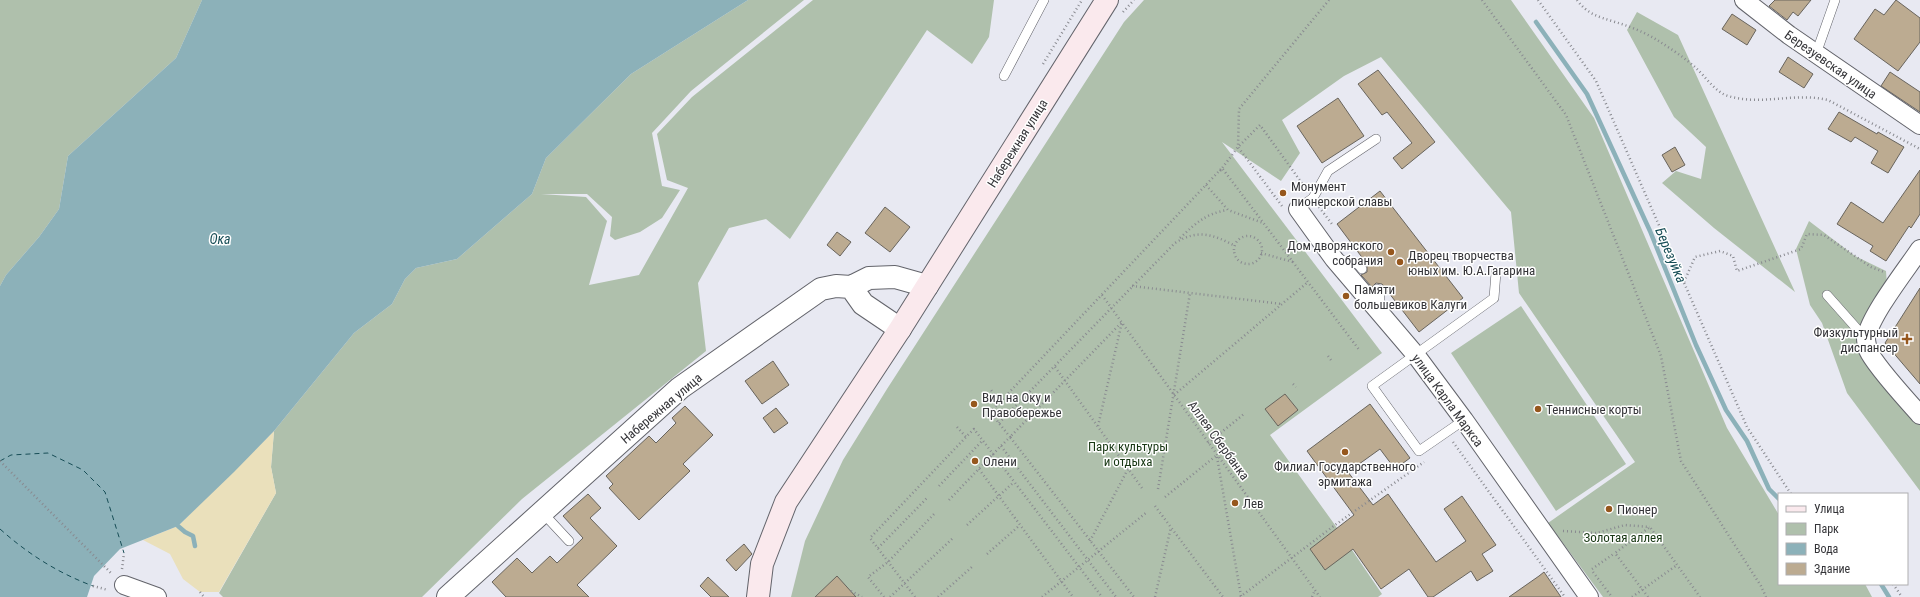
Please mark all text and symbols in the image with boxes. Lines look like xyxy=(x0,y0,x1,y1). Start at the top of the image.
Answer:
street label: Березуевская улица xyxy=(1782,27,1880,102)
street label: Набережная улица xyxy=(984,96,1051,190)
place label: Монумент пионерской славы xyxy=(1291,179,1392,209)
marker: Монумент пионерской славы xyxy=(1278,188,1288,198)
water label: Березуйка xyxy=(1652,225,1690,285)
water label: Ока xyxy=(209,231,231,247)
place label: Дом дворянского собрания xyxy=(1287,238,1383,268)
marker: Дом дворянского собрания xyxy=(1386,247,1396,257)
place label: Дворец творчества юных им. Ю.А.Гагарина xyxy=(1408,248,1535,278)
marker: Дворец творчества юных им. Ю.А.Гагарина xyxy=(1395,257,1405,267)
place label: Памяти большевиков Калуги xyxy=(1354,282,1467,312)
marker: Памяти большевиков Калуги xyxy=(1341,291,1351,301)
place label: Физкультурный диспансер xyxy=(1813,325,1898,355)
marker: Физкультурный диспансер xyxy=(1901,333,1913,345)
street label: улица Карла Маркса xyxy=(1409,351,1486,450)
street label: Набережная улица xyxy=(618,370,705,447)
place label: Вид на Оку и Правобережье xyxy=(982,390,1062,420)
street label: Аллея Сбербанка xyxy=(1185,398,1252,483)
marker: Вид на Оку и Правобережье xyxy=(969,399,979,409)
place label: Теннисные корты xyxy=(1546,402,1642,417)
marker: Теннисные корты xyxy=(1533,404,1543,414)
park label: Парк культуры и отдыха xyxy=(1088,439,1168,469)
marker: Филиал Государственного эрмитажа xyxy=(1340,447,1350,457)
place label: Олени xyxy=(983,454,1017,469)
marker: Олени xyxy=(970,456,980,466)
place label: Филиал Государственного эрмитажа xyxy=(1274,459,1416,489)
legend xyxy=(1778,493,1908,585)
place label: Лев xyxy=(1243,496,1264,511)
marker: Лев xyxy=(1230,498,1240,508)
place label: Пионер xyxy=(1617,502,1657,517)
text: Улица xyxy=(1814,502,1845,516)
marker: Пионер xyxy=(1604,504,1614,514)
text: Парк xyxy=(1814,522,1839,536)
park label: Золотая аллея xyxy=(1584,530,1662,545)
text: Вода xyxy=(1814,542,1839,556)
text: Здание xyxy=(1814,562,1851,576)

